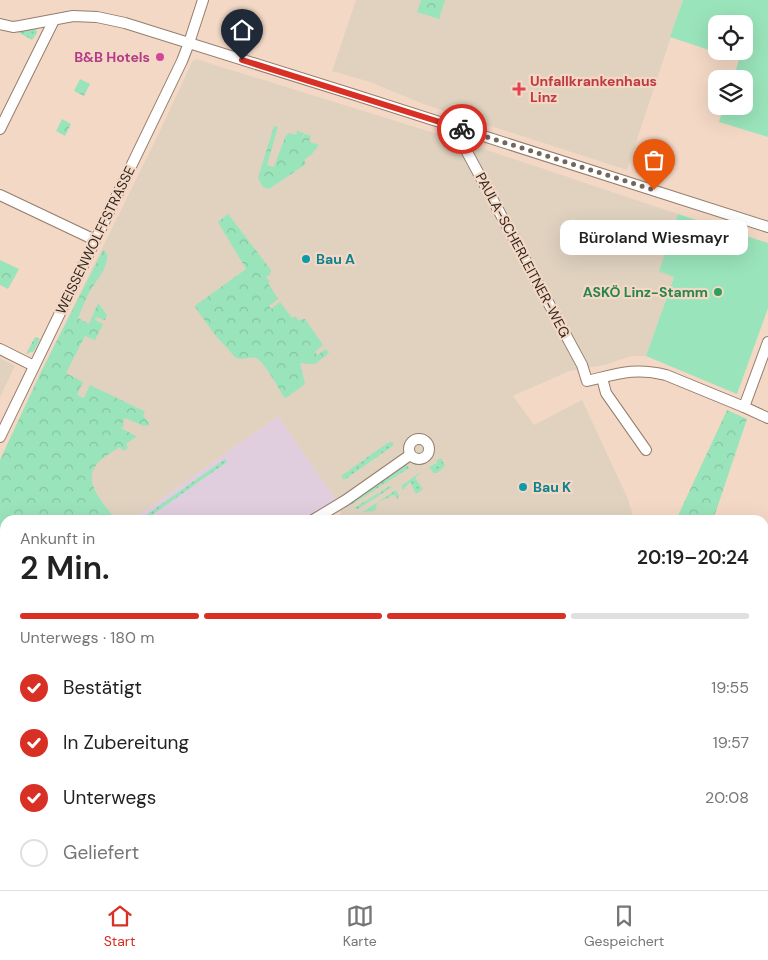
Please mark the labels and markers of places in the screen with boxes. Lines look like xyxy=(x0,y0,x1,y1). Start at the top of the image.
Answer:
pin xyxy=(221,9,263,60)
place label: B&B Hotels xyxy=(74,48,150,66)
marker: B&B Hotels xyxy=(154,51,166,63)
place label: Unfallkrankenhaus Linz xyxy=(530,72,657,106)
marker: Unfallkrankenhaus Linz xyxy=(512,82,526,96)
pin xyxy=(633,139,675,190)
callout: Büroland Wiesmayr xyxy=(560,220,748,255)
place label: Bau A xyxy=(316,250,355,268)
marker: Bau A xyxy=(300,253,312,265)
place label: ASKÖ Linz-Stamm xyxy=(583,283,708,301)
marker: ASKÖ Linz-Stamm xyxy=(712,286,724,298)
place label: Bau K xyxy=(533,478,571,496)
marker: Bau K xyxy=(517,481,529,493)

